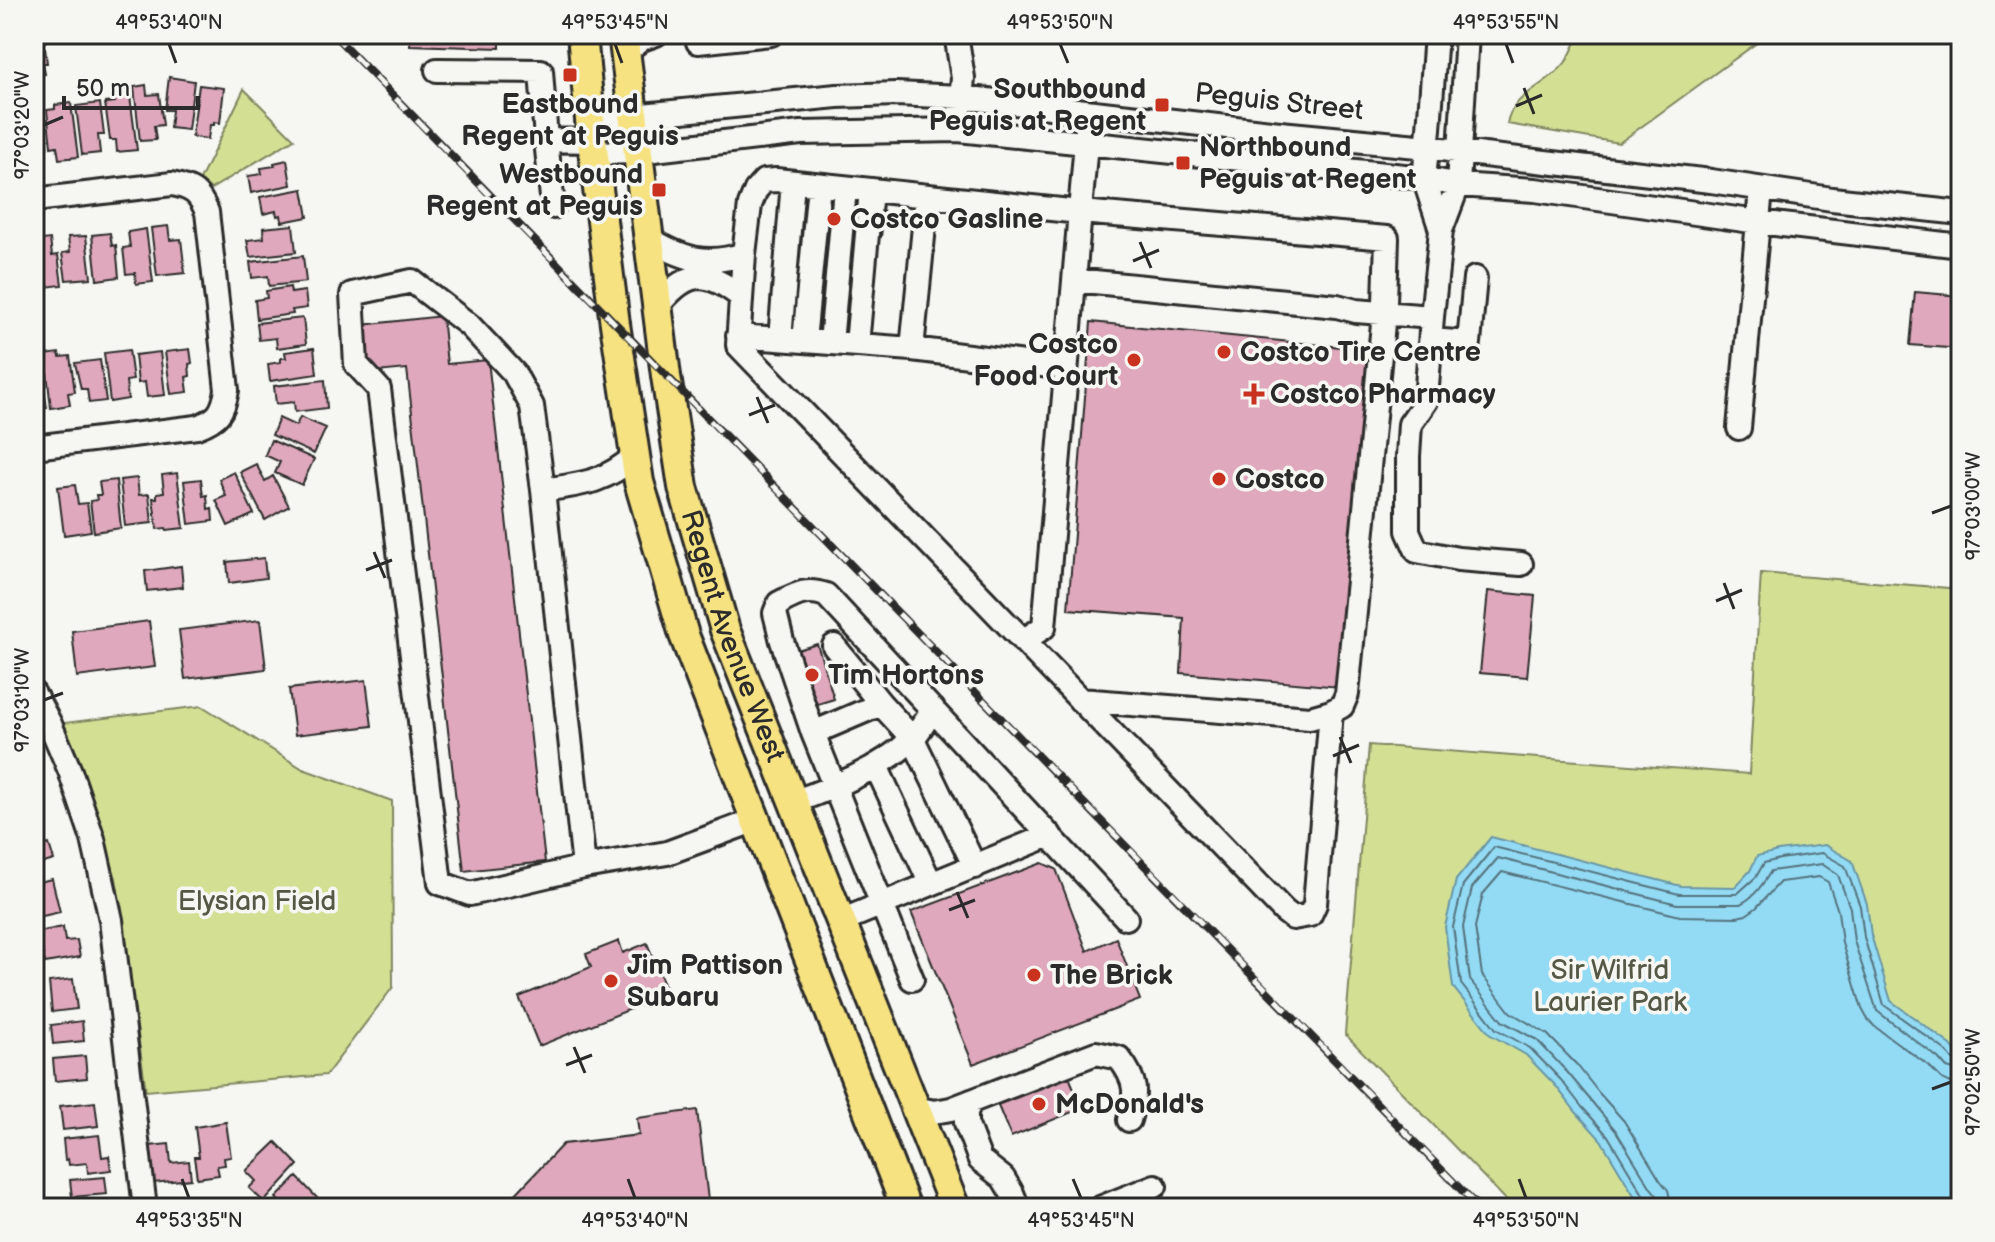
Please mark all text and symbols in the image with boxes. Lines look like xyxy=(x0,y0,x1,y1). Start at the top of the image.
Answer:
text: 49°53'40"N xyxy=(115,11,223,35)
text: 49°53'45"N xyxy=(561,11,669,35)
text: 49°53'50"N xyxy=(1007,11,1113,35)
text: 49°53'55"N xyxy=(1453,11,1559,35)
scale bar xyxy=(64,60,198,110)
marker: Eastbound Regent at Peguis xyxy=(561,66,579,84)
text: 97°03'20"W xyxy=(11,71,35,179)
place label: Southbound Peguis at Regent xyxy=(929,73,1146,138)
text: 50 m xyxy=(76,74,130,103)
street label: Peguis Street xyxy=(1193,77,1365,127)
place label: Eastbound Regent at Peguis xyxy=(461,88,679,153)
marker: Southbound Peguis at Regent xyxy=(1153,96,1171,114)
place label: Northbound Peguis at Regent xyxy=(1199,131,1416,196)
marker: Northbound Peguis at Regent xyxy=(1174,154,1192,172)
place label: Westbound Regent at Peguis xyxy=(426,158,643,223)
marker: Westbound Regent at Peguis xyxy=(650,181,668,199)
place label: Costco Gasline xyxy=(850,203,1043,236)
marker: Costco Gasline xyxy=(825,210,843,228)
place label: Costco Food Court xyxy=(974,328,1118,393)
place label: Costco Tire Centre xyxy=(1240,336,1481,369)
marker: Costco Tire Centre xyxy=(1215,343,1233,361)
marker: Costco Food Court xyxy=(1125,351,1143,369)
place label: Costco Pharmacy xyxy=(1270,378,1496,411)
marker: Costco Pharmacy xyxy=(1245,385,1263,403)
text: 97°03'00"W xyxy=(1962,452,1986,560)
place label: Costco xyxy=(1235,463,1325,496)
marker: Costco xyxy=(1210,470,1228,488)
street label: Regent Avenue West xyxy=(674,506,792,767)
text: 97°03'10"W xyxy=(11,648,35,752)
place label: Tim Hortons xyxy=(828,659,984,692)
marker: Tim Hortons xyxy=(803,666,821,684)
park label: Elysian Field xyxy=(178,885,336,918)
place label: Jim Pattison Subaru xyxy=(627,949,783,1014)
park label: Sir Wilfrid Laurier Park xyxy=(1533,954,1687,1019)
place label: The Brick xyxy=(1050,959,1173,992)
marker: The Brick xyxy=(1025,966,1043,984)
marker: Jim Pattison Subaru xyxy=(602,972,620,990)
text: 97°02'50"W xyxy=(1962,1028,1986,1136)
place label: McDonald's xyxy=(1055,1088,1204,1121)
marker: McDonald's xyxy=(1030,1095,1048,1113)
text: 49°53'35"N xyxy=(135,1209,243,1233)
text: 49°53'40"N xyxy=(581,1209,689,1233)
text: 49°53'45"N xyxy=(1027,1209,1135,1233)
text: 49°53'50"N xyxy=(1473,1209,1579,1233)

